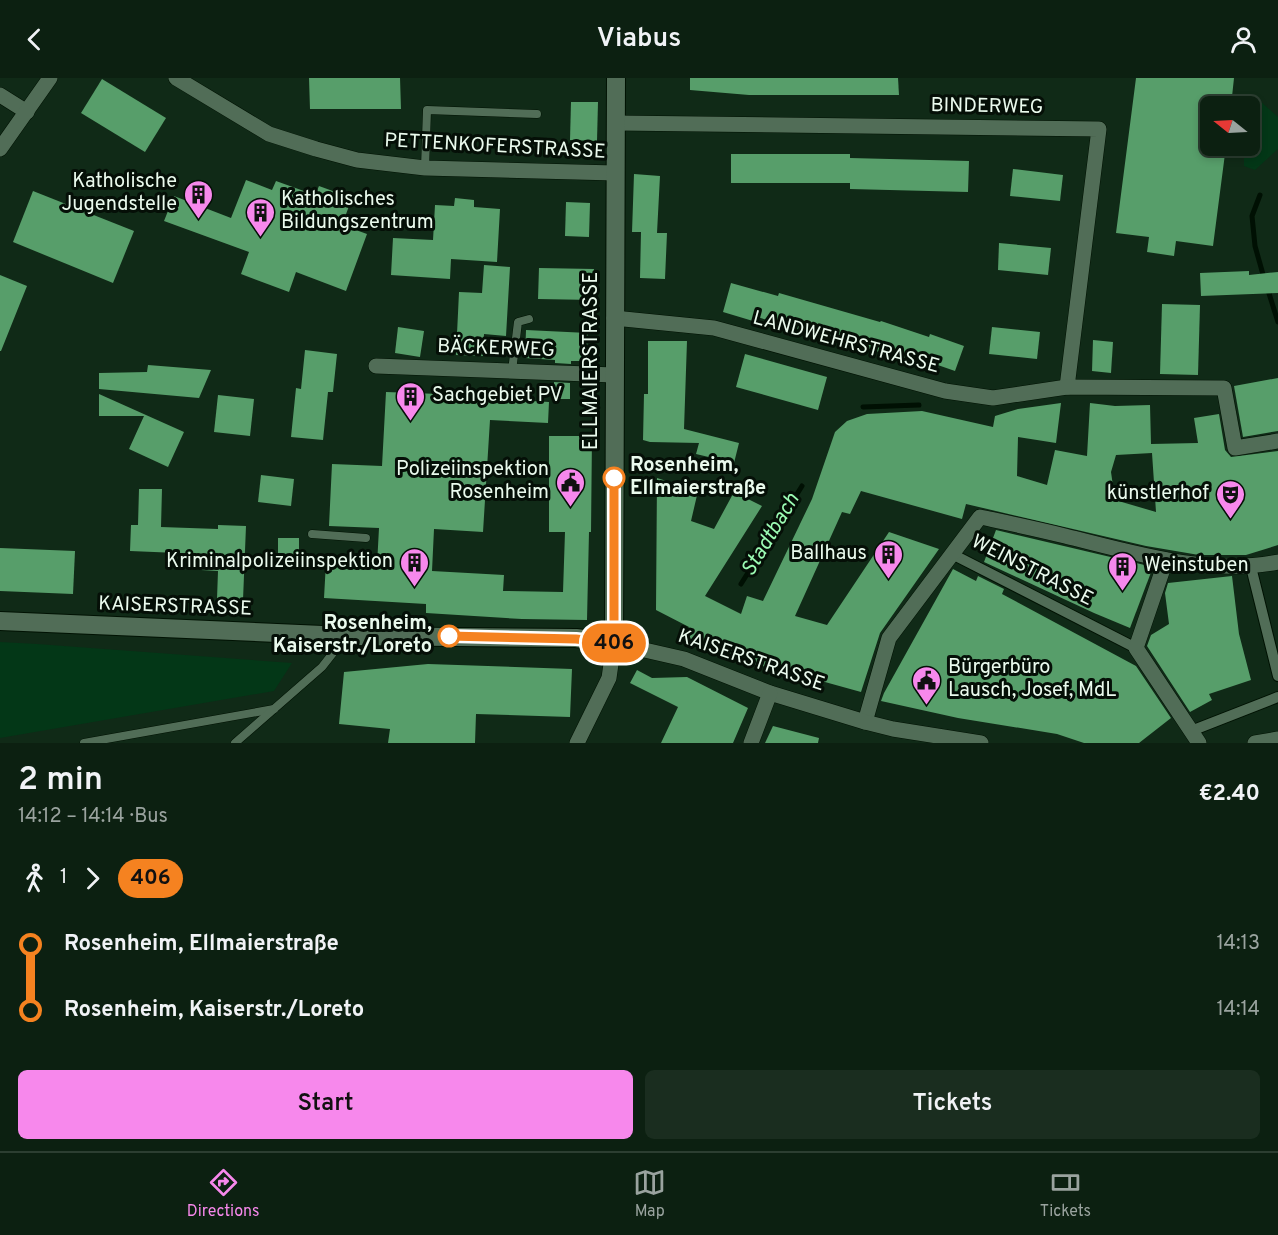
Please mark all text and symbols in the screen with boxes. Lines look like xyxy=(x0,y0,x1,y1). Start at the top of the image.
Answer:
text: Viabus xyxy=(597,22,681,56)
icon: back xyxy=(18,23,51,56)
icon: person xyxy=(1227,23,1260,56)
street label: BINDERWEG xyxy=(930,93,1044,121)
north arrow xyxy=(1200,96,1260,156)
map controls xyxy=(1200,96,1260,156)
street label: PETTENKOFERSTRASSE xyxy=(384,128,606,166)
place label: Katholische Jugendstelle xyxy=(61,169,177,218)
building icon: Katholische Jugendstelle xyxy=(182,178,214,220)
place label: Katholisches Bildungszentrum xyxy=(281,187,434,236)
building icon: Katholisches Bildungszentrum xyxy=(244,196,276,238)
street label: ELLMAIERSTRASSE xyxy=(579,272,605,450)
street label: LANDWEHRSTRASSE xyxy=(750,306,942,380)
street label: BÄCKERWEG xyxy=(437,333,555,364)
building icon: Sachgebiet PV xyxy=(395,380,427,422)
place label: Sachgebiet PV xyxy=(432,383,563,409)
place label: Rosenheim, Ellmaierstraße xyxy=(630,453,766,502)
place label: Polizeiinspektion Rosenheim xyxy=(396,457,549,506)
public building icon: Polizeiinspektion Rosenheim xyxy=(554,466,586,508)
marker: Rosenheim, Ellmaierstraße xyxy=(603,467,625,489)
theatre icon: künstlerhof xyxy=(1214,478,1246,520)
place label: künstlerhof xyxy=(1107,481,1209,507)
water label: Stadtbach xyxy=(736,488,807,582)
street label: WEINSTRASSE xyxy=(967,529,1097,613)
building icon: Ballhaus xyxy=(872,538,904,580)
place label: Ballhaus xyxy=(790,541,867,567)
building icon: Kriminalpolizeiinspektion xyxy=(398,546,430,588)
place label: Kriminalpolizeiinspektion xyxy=(166,549,393,575)
building icon: Weinstuben xyxy=(1107,550,1139,592)
place label: Weinstuben xyxy=(1144,553,1249,579)
street label: KAISERSTRASSE xyxy=(98,591,252,623)
place label: Rosenheim, Kaiserstr./Loreto xyxy=(273,611,432,660)
line badge: 406 xyxy=(580,624,648,662)
street label: KAISERSTRASSE xyxy=(674,624,828,698)
marker: Rosenheim, Kaiserstr./Loreto xyxy=(438,625,460,647)
text: 406 xyxy=(594,630,634,657)
place label: Bürgerbüro Lausch, Josef, MdL xyxy=(948,655,1116,704)
public building icon: Bürgerbüro Lausch, Josef, MdL xyxy=(911,664,943,706)
text: 2 min xyxy=(18,760,103,802)
text: €2.40 xyxy=(1199,781,1260,808)
text: 14:12 – 14:14 · Bus xyxy=(18,804,168,830)
icon: walk xyxy=(18,862,51,895)
icon: forward xyxy=(76,862,109,895)
text: 1 xyxy=(60,865,67,891)
text: 406 xyxy=(130,865,171,892)
text: Rosenheim, Ellmaierstraße xyxy=(64,931,339,958)
text: 14:13 xyxy=(1217,931,1260,957)
text: Rosenheim, Kaiserstr./Loreto xyxy=(64,997,364,1024)
text: 14:14 xyxy=(1217,997,1260,1023)
button: Start xyxy=(18,1070,633,1139)
button: Tickets xyxy=(645,1070,1260,1139)
tab: Directions xyxy=(187,1166,260,1222)
tab: Map xyxy=(633,1166,666,1222)
tab: Tickets xyxy=(1040,1166,1091,1222)

